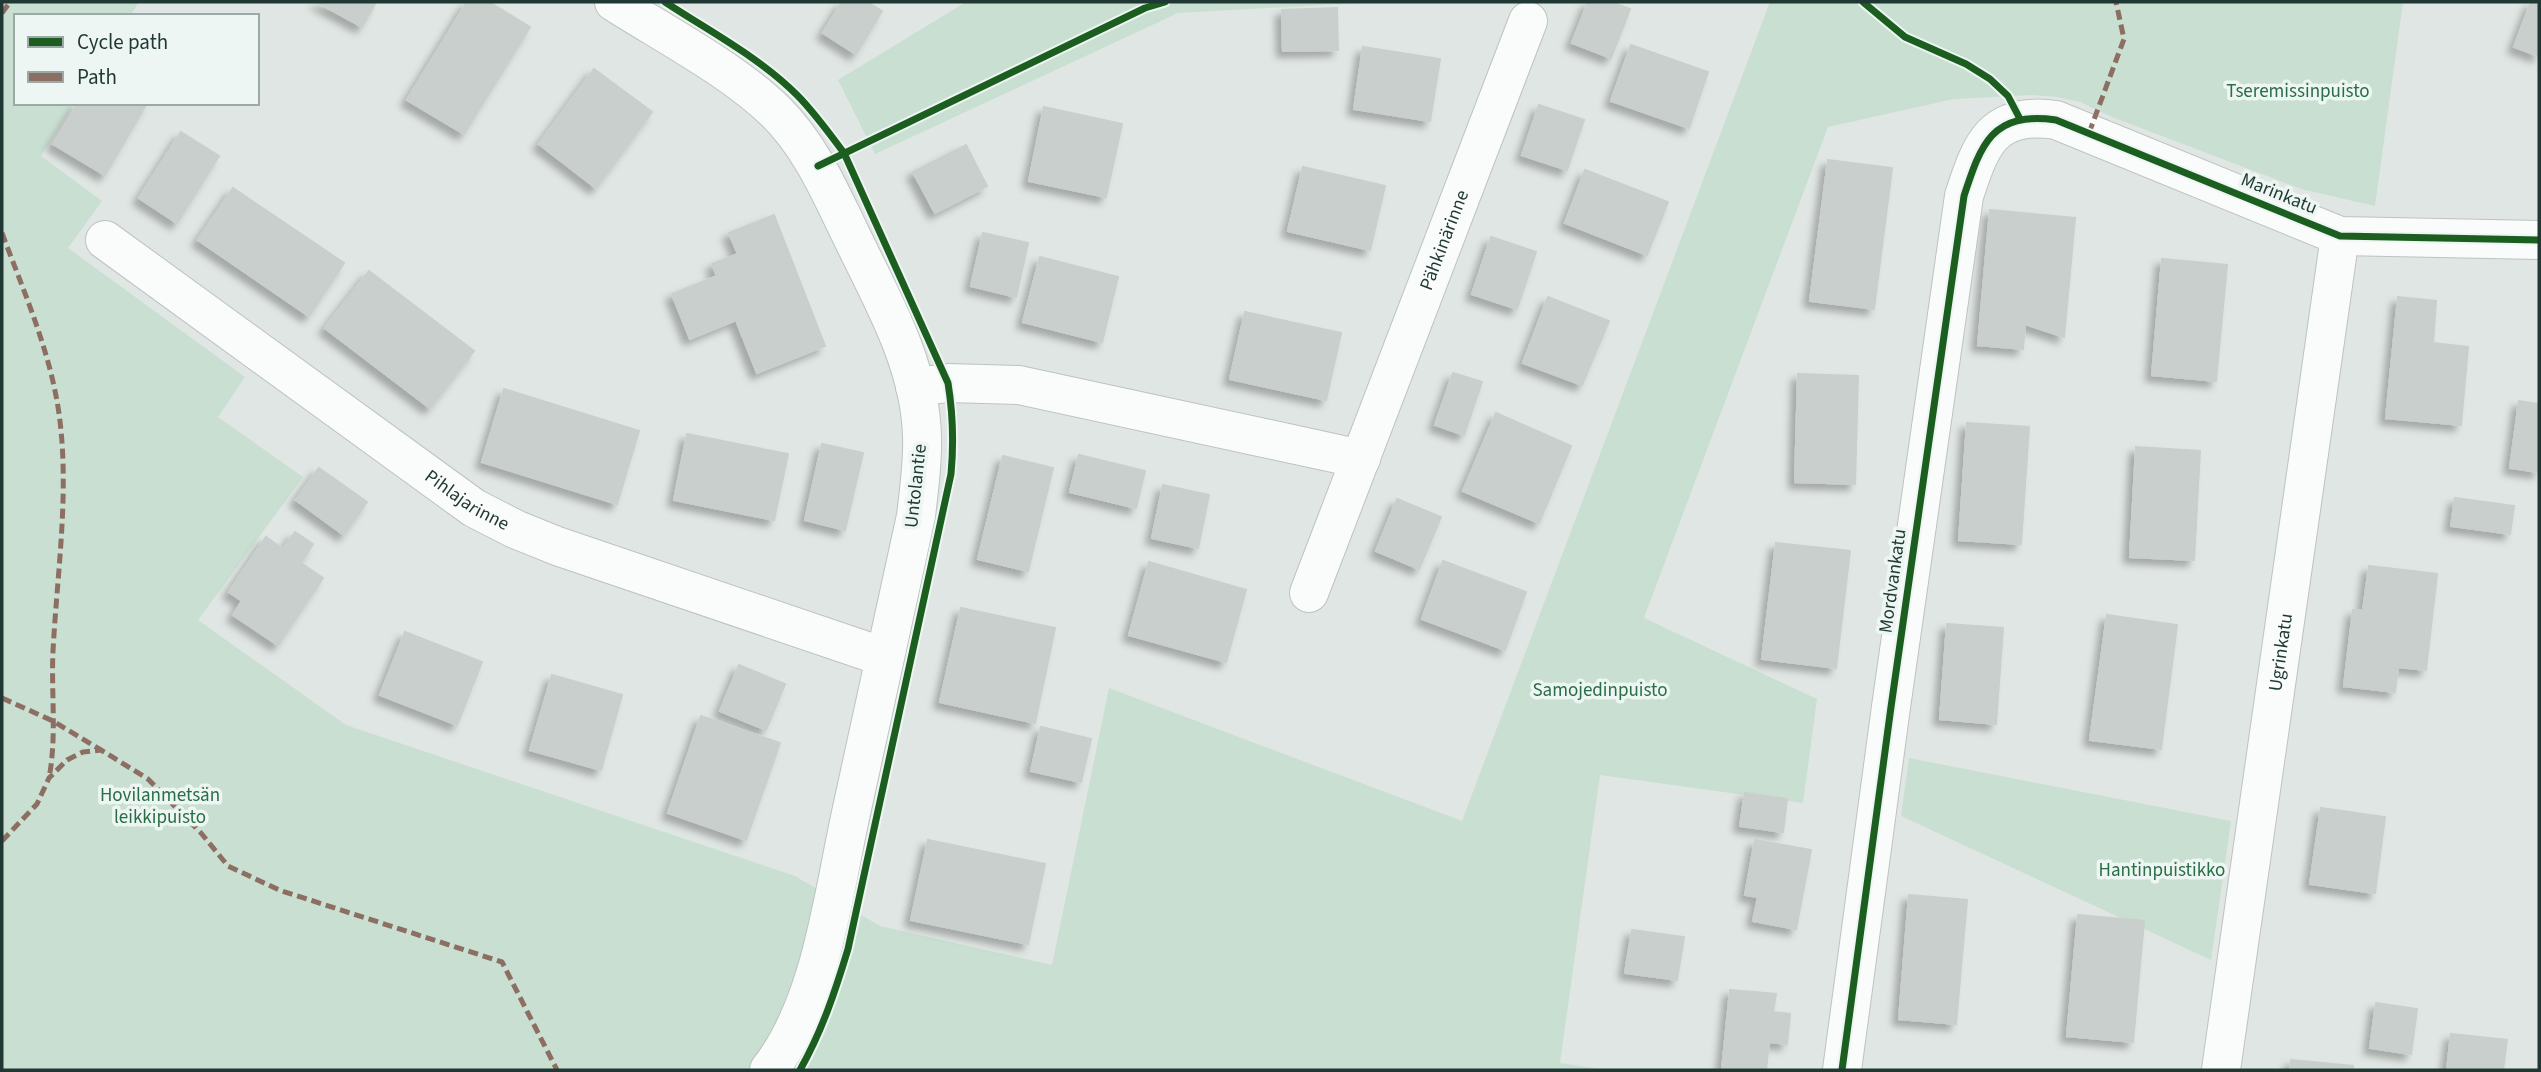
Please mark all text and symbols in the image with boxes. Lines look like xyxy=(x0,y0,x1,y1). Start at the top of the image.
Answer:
legend xyxy=(14,14,259,105)
text: Cycle path xyxy=(77,27,168,57)
text: Path xyxy=(77,62,117,92)
park label: Tseremissinpuisto xyxy=(2226,78,2370,105)
street label: Marinkatu xyxy=(2237,166,2321,222)
street label: Pähkinärinne xyxy=(1413,186,1476,294)
street label: Untolantie xyxy=(898,443,934,529)
street label: Pihlajarinne xyxy=(419,463,514,537)
street label: Mordvankatu xyxy=(1872,527,1914,635)
street label: Ugrinkatu xyxy=(2262,611,2300,693)
park label: Samojedinpuisto xyxy=(1532,677,1668,704)
park label: Hovilanmetsän leikkipuisto xyxy=(100,782,220,831)
park label: Hantinpuistikko xyxy=(2099,857,2225,884)

